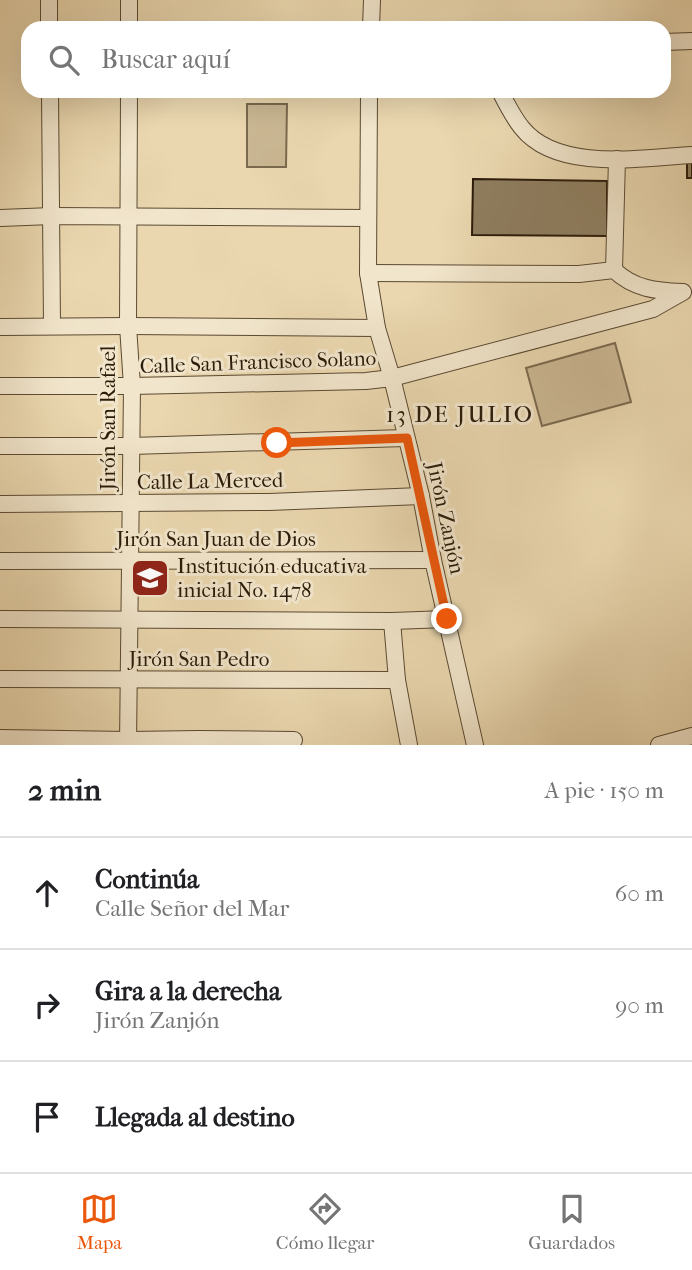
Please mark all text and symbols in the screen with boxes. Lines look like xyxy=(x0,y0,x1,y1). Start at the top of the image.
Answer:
search box xyxy=(21,21,671,98)
icon: search xyxy=(45,41,83,79)
text: Buscar aquí xyxy=(101,44,230,75)
street label: Jirón San Rafael xyxy=(96,345,120,493)
street label: Calle San Francisco Solano xyxy=(139,346,377,378)
district label: 13 DE JULIO xyxy=(386,401,534,428)
route start xyxy=(261,427,292,458)
street label: Jirón Zanjón xyxy=(422,458,470,576)
street label: Calle La Merced xyxy=(137,468,284,494)
street label: Jirón San Juan de Dios xyxy=(114,527,316,551)
place label: Institución educativa inicial No. 1478 xyxy=(177,554,367,602)
school or university icon: Institución educativa inicial No. 1478 xyxy=(129,557,171,599)
route end xyxy=(431,603,462,634)
street label: Jirón San Pedro xyxy=(127,647,269,671)
text: 2 min xyxy=(28,773,101,808)
text: A pie · 150 m xyxy=(545,777,664,804)
text: Continúa xyxy=(95,864,199,895)
icon: ahead xyxy=(28,874,66,912)
text: 60 m xyxy=(615,880,664,907)
text: Calle Señor del Mar xyxy=(95,895,289,922)
text: Gira a la derecha xyxy=(95,976,281,1007)
icon: right xyxy=(28,986,66,1024)
text: 90 m xyxy=(615,992,664,1019)
text: Jirón Zanjón xyxy=(95,1007,220,1034)
icon: arrive xyxy=(28,1098,66,1136)
text: Llegada al destino xyxy=(95,1102,295,1133)
tab: Mapa xyxy=(77,1190,122,1254)
tab: Cómo llegar xyxy=(276,1190,374,1254)
tab: Guardados xyxy=(528,1190,615,1254)

